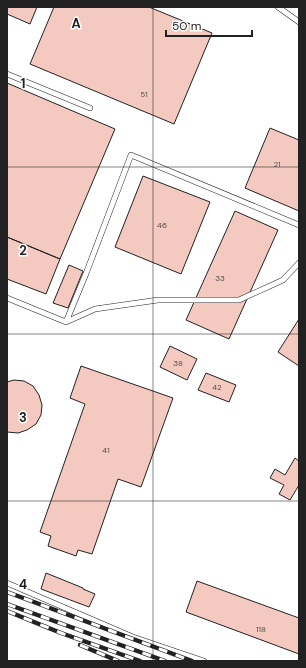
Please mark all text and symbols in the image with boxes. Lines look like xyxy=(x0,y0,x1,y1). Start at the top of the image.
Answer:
scale bar xyxy=(166,12,252,38)
text: A xyxy=(71,15,81,32)
text: 50 m xyxy=(172,18,201,34)
text: 1 xyxy=(21,75,25,92)
house number: 51 xyxy=(140,89,148,99)
house number: 21 xyxy=(273,159,281,169)
house number: 46 xyxy=(157,220,167,230)
text: 2 xyxy=(19,242,27,259)
house number: 33 xyxy=(215,273,225,283)
house number: 38 xyxy=(173,358,183,368)
house number: 42 xyxy=(212,382,222,392)
text: 3 xyxy=(19,409,27,426)
house number: 41 xyxy=(102,445,110,455)
text: 4 xyxy=(19,576,27,593)
house number: 118 xyxy=(256,624,266,634)

